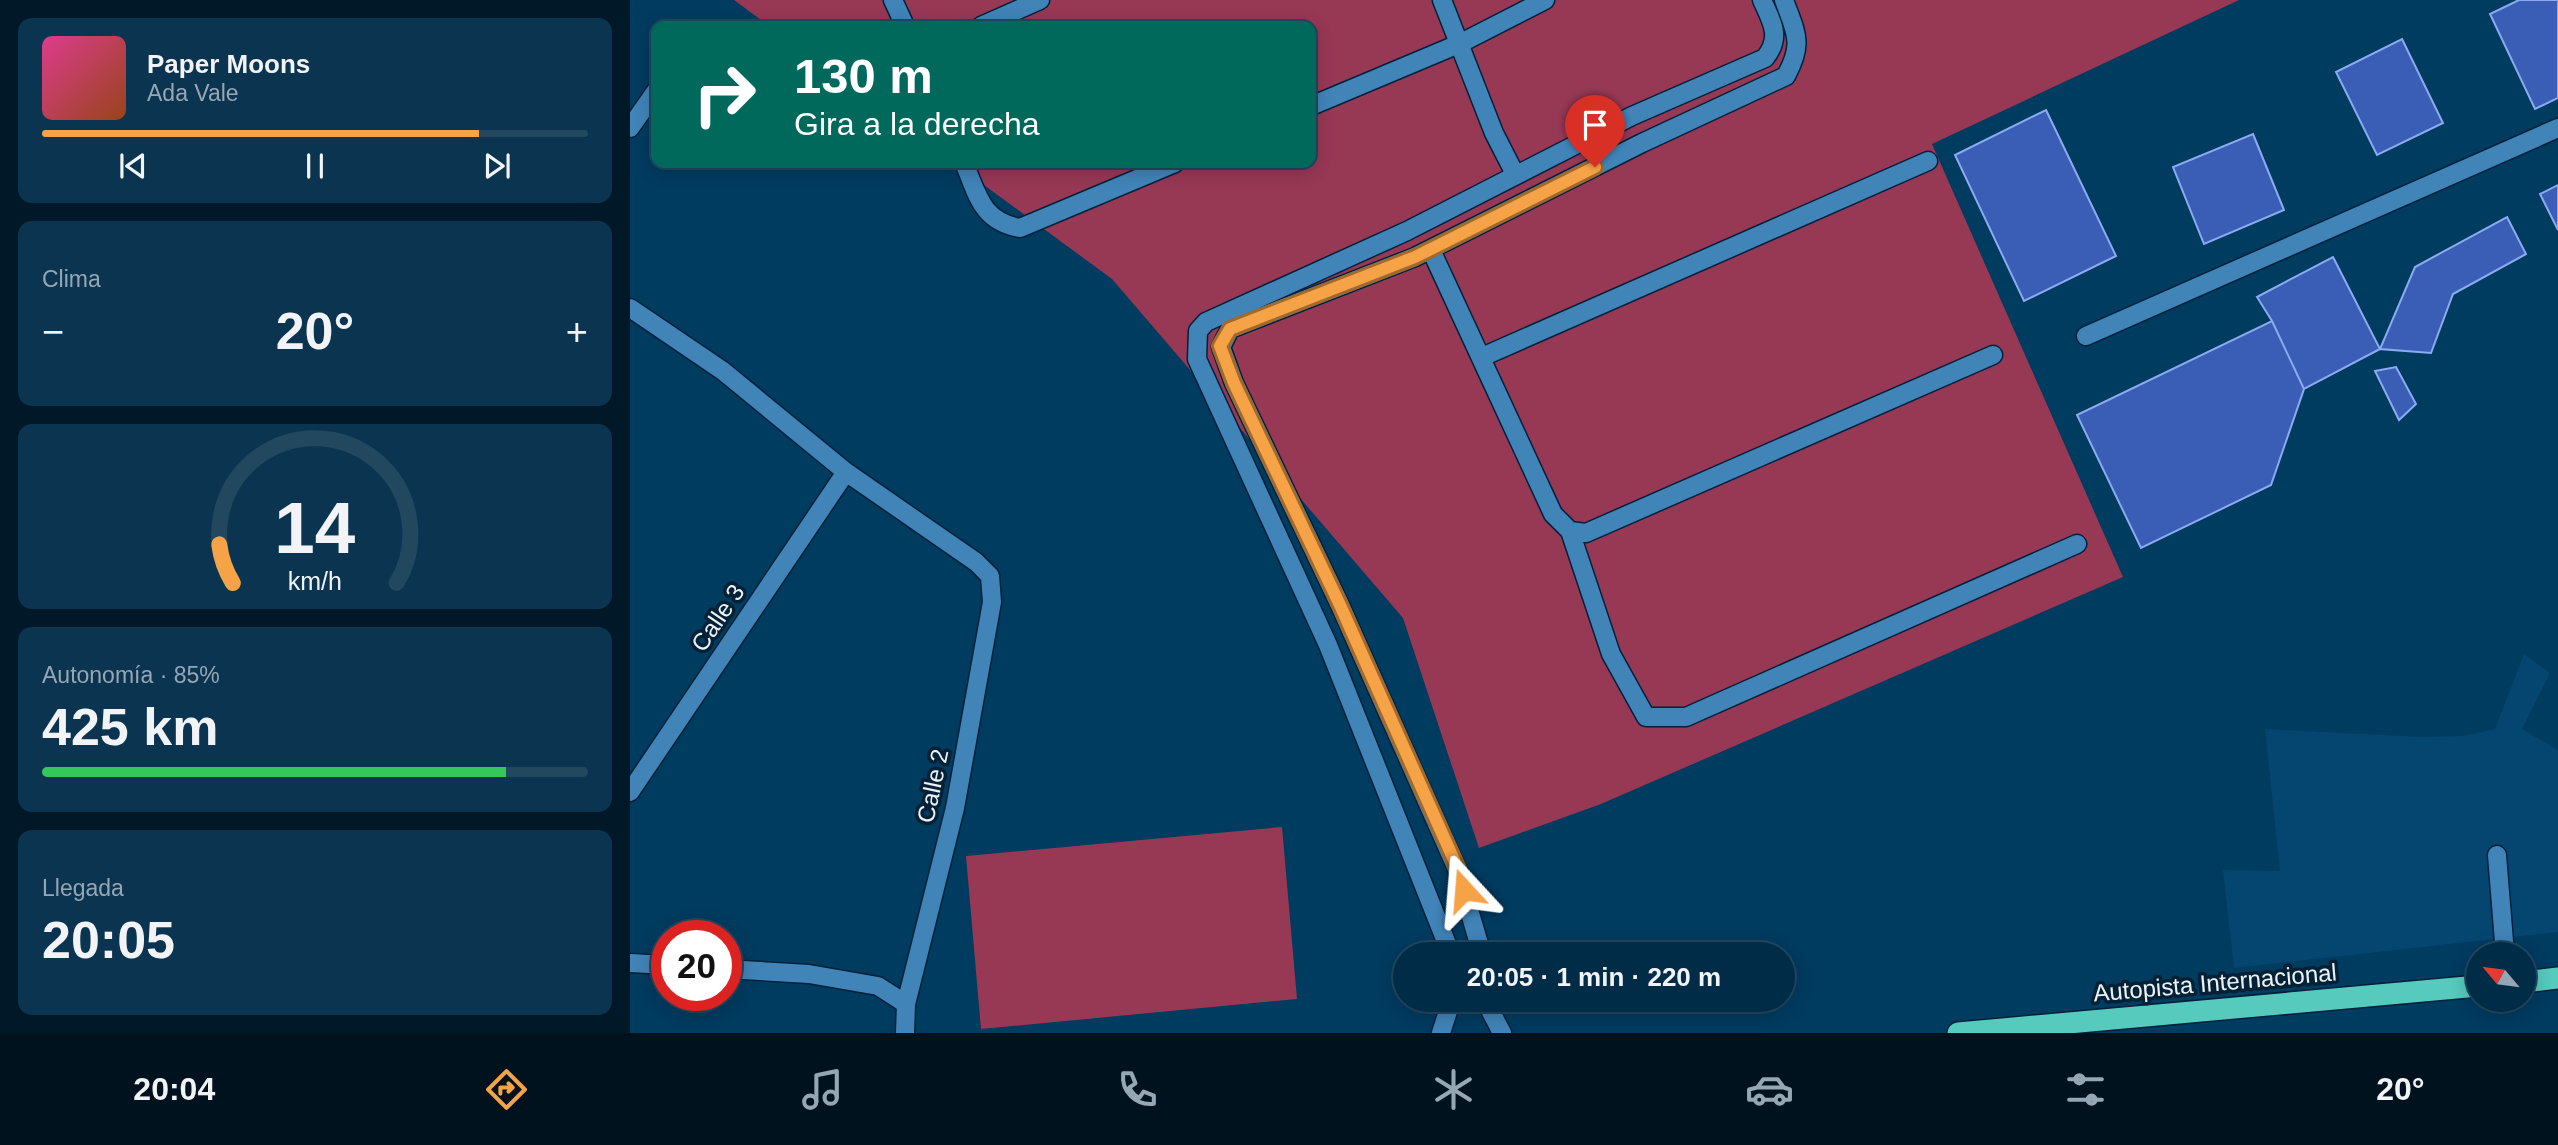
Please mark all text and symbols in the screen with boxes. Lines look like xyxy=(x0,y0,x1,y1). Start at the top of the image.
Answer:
text: Paper Moons xyxy=(147,49,310,79)
icon: right xyxy=(679,49,770,140)
text: 130 m xyxy=(794,49,933,103)
text: Ada Vale xyxy=(147,80,239,106)
pin xyxy=(1565,95,1625,167)
text: Gira a la derecha xyxy=(794,106,1039,142)
icon: arrive xyxy=(1576,106,1614,144)
icon: previous xyxy=(114,147,152,185)
icon: pause xyxy=(296,147,334,185)
icon: next xyxy=(478,147,516,185)
text: Clima xyxy=(42,266,101,292)
text: 20° xyxy=(276,302,354,360)
text: − xyxy=(42,311,64,353)
text: + xyxy=(566,311,588,353)
text: 14 xyxy=(275,487,356,568)
text: km/h xyxy=(288,566,342,594)
street label: Calle 3 xyxy=(686,579,750,656)
text: Autonomía · 85% xyxy=(42,662,220,688)
text: 425 km xyxy=(42,698,218,756)
street label: Calle 2 xyxy=(912,747,953,825)
position arrow xyxy=(1427,853,1501,927)
text: Llegada xyxy=(42,875,124,901)
text: 20:05 xyxy=(42,911,175,969)
speed limit sign: 20 xyxy=(651,920,742,1011)
north arrow xyxy=(2466,942,2536,1012)
map controls xyxy=(2466,942,2536,1012)
street label: Autopista Internacional xyxy=(2092,958,2338,1007)
text: 20:05 · 1 min · 220 m xyxy=(1467,962,1721,992)
icon: directions xyxy=(482,1065,531,1114)
icon: music xyxy=(798,1065,847,1114)
icon: phone xyxy=(1113,1065,1162,1114)
icon: climate xyxy=(1429,1065,1478,1114)
icon: car xyxy=(1745,1065,1794,1114)
icon: filters xyxy=(2061,1065,2110,1114)
text: 20:04 xyxy=(133,1071,215,1107)
text: 20° xyxy=(2376,1071,2425,1107)

